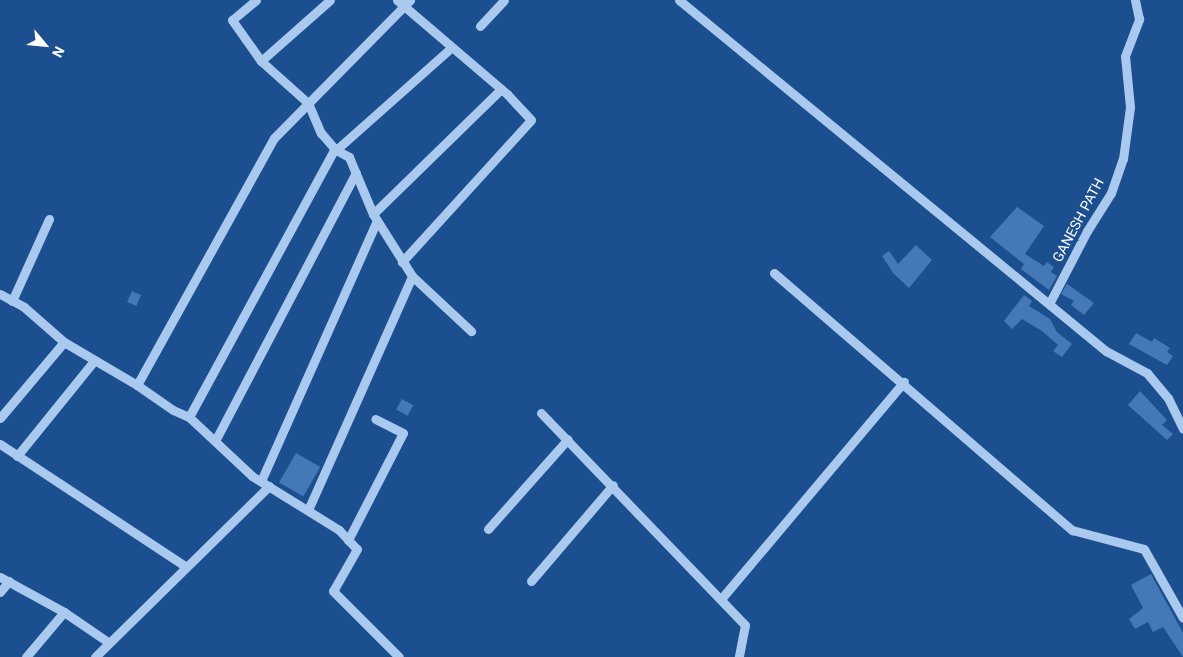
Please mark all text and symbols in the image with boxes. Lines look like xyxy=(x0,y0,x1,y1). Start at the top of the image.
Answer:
north arrow xyxy=(20,20,70,70)
text: N xyxy=(49,44,68,60)
street label: GANESH PATH xyxy=(1049,175,1107,265)

